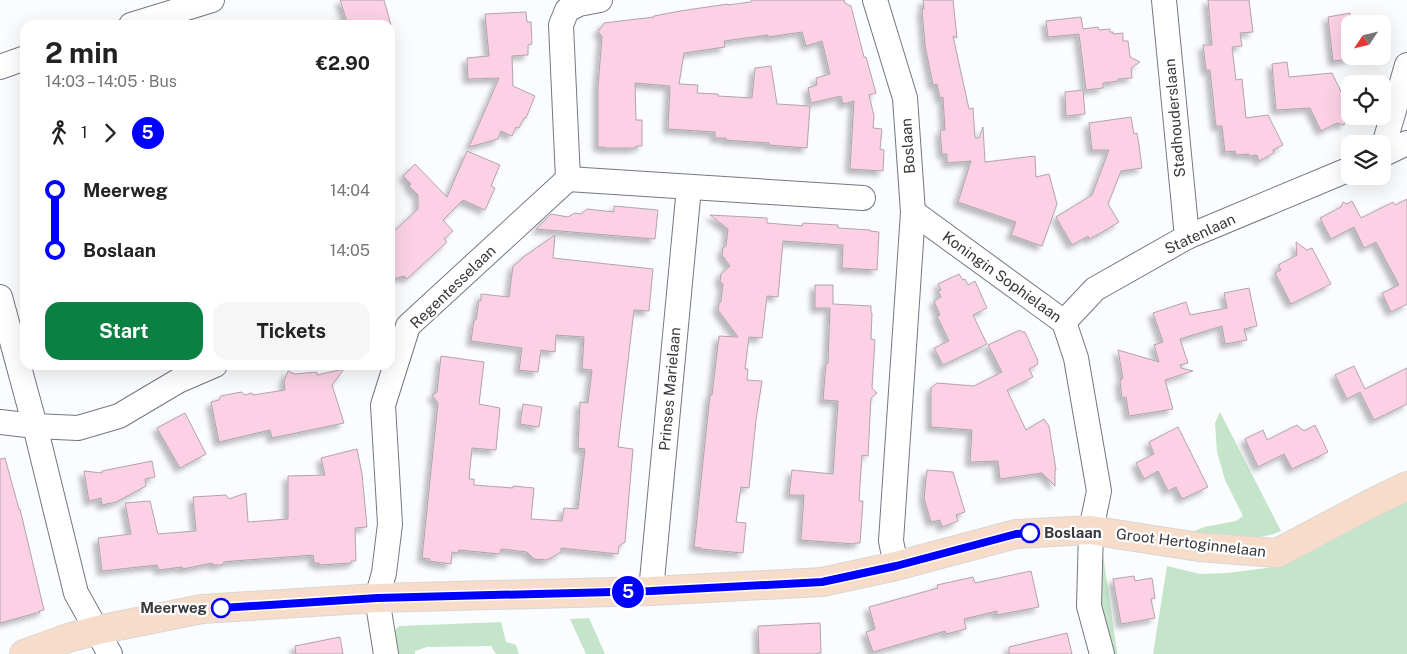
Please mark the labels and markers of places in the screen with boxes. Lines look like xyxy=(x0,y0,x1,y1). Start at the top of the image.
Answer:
marker: Boslaan xyxy=(1020,523,1040,543)
place label: Boslaan xyxy=(1044,524,1102,541)
marker: Meerweg xyxy=(211,598,231,618)
place label: Meerweg xyxy=(140,599,208,616)

